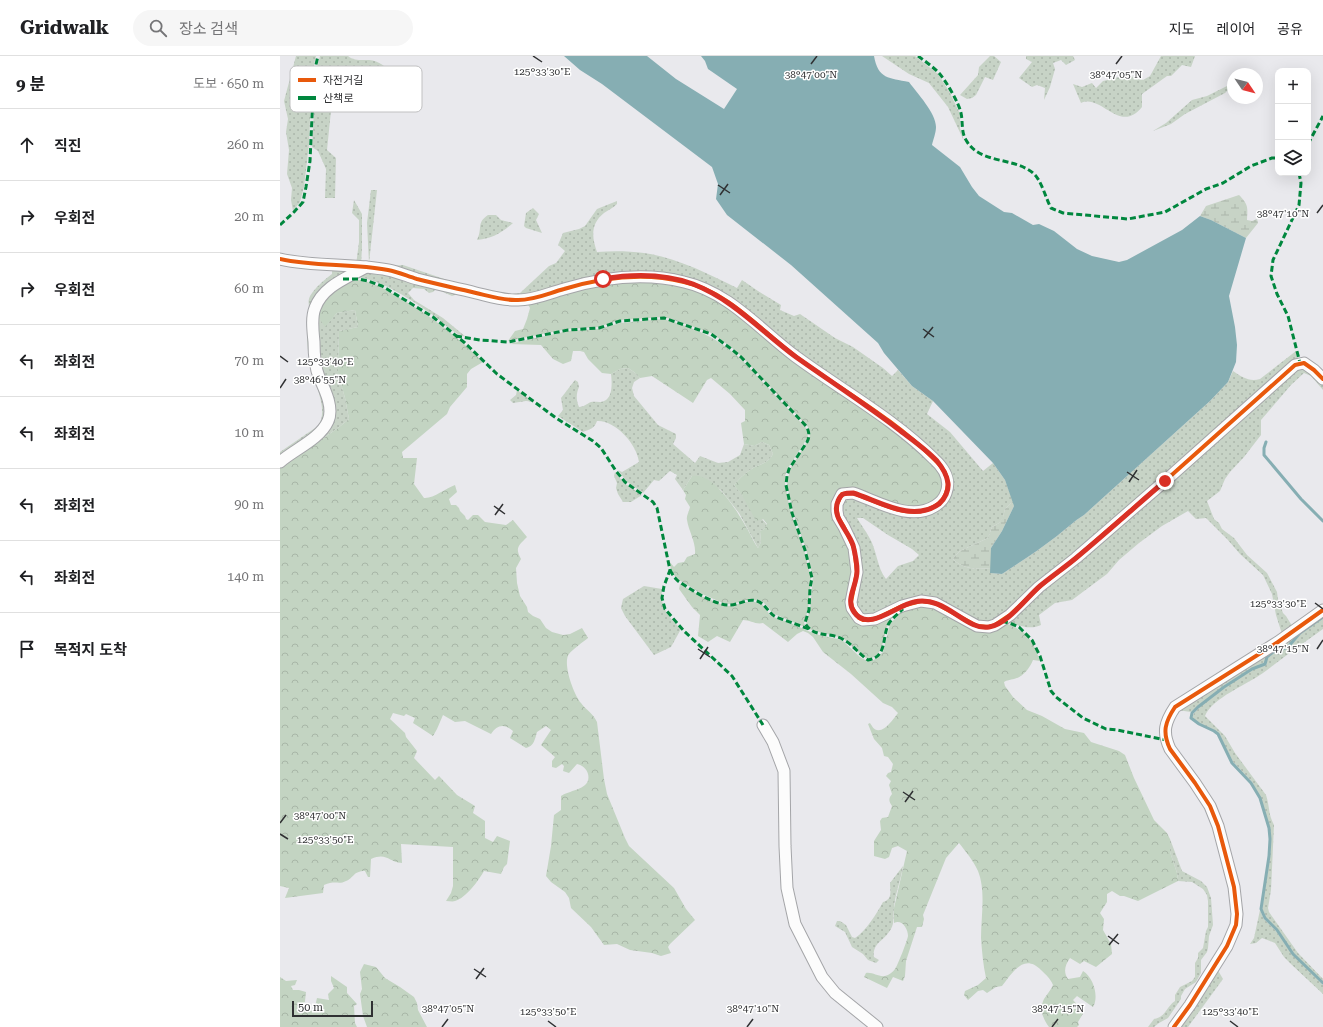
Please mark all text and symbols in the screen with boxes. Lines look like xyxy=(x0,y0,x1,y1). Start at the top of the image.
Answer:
search box xyxy=(133,10,413,46)
text: Gridwalk xyxy=(20,16,109,39)
icon: search xyxy=(147,17,169,39)
text: 장소 검색 xyxy=(179,20,238,38)
text: 지도 xyxy=(1169,21,1195,37)
text: 레이어 xyxy=(1217,21,1255,37)
text: 공유 xyxy=(1277,21,1303,37)
legend xyxy=(290,66,422,112)
text: 125°33'30"E xyxy=(514,66,570,77)
north arrow xyxy=(1227,68,1263,104)
map controls xyxy=(1275,68,1311,176)
button: + xyxy=(1275,68,1311,104)
text: 38°47'00"N xyxy=(785,69,837,80)
text: 38°47'05"N xyxy=(1090,69,1142,80)
text: 9 분 xyxy=(16,74,45,94)
text: 자전거길 xyxy=(323,74,363,87)
text: 도보 · 650 m xyxy=(193,76,264,91)
text: 산책로 xyxy=(323,92,353,105)
button: − xyxy=(1275,104,1311,140)
icon: ahead xyxy=(16,134,38,156)
text: 직진 xyxy=(54,137,82,155)
text: 260 m xyxy=(227,137,264,152)
button: layers xyxy=(1275,140,1311,176)
icon: right xyxy=(16,206,38,228)
text: 38°47'10"N xyxy=(1257,208,1309,219)
text: 우회전 xyxy=(54,209,95,227)
text: 20 m xyxy=(234,209,264,224)
route start xyxy=(594,270,612,288)
icon: right xyxy=(16,278,38,300)
text: 우회전 xyxy=(54,281,95,299)
text: 60 m xyxy=(234,281,264,296)
icon: left xyxy=(16,350,38,372)
text: 좌회전 xyxy=(54,353,95,371)
text: 70 m xyxy=(234,353,264,368)
text: 125°33'40"E xyxy=(297,356,353,367)
text: 38°46'55"N xyxy=(294,374,346,385)
icon: left xyxy=(16,422,38,444)
text: 좌회전 xyxy=(54,425,95,443)
text: 10 m xyxy=(234,425,264,440)
route end xyxy=(1156,472,1174,490)
icon: left xyxy=(16,494,38,516)
text: 좌회전 xyxy=(54,497,95,515)
text: 90 m xyxy=(234,497,264,512)
icon: left xyxy=(16,566,38,588)
text: 좌회전 xyxy=(54,569,95,587)
text: 140 m xyxy=(227,569,264,584)
text: 125°33'30"E xyxy=(1250,598,1306,609)
icon: arrive xyxy=(16,638,38,660)
text: 목적지 도착 xyxy=(54,641,127,659)
text: 38°47'15"N xyxy=(1257,643,1309,654)
text: 38°47'00"N xyxy=(294,810,346,821)
text: 125°33'50"E xyxy=(297,834,353,845)
scale bar xyxy=(292,999,373,1018)
text: 50 m xyxy=(298,1001,323,1014)
text: 38°47'05"N xyxy=(422,1003,474,1014)
text: 38°47'10"N xyxy=(727,1003,779,1014)
text: 38°47'15"N xyxy=(1032,1003,1084,1014)
text: 125°33'50"E xyxy=(520,1006,576,1017)
text: 125°33'40"E xyxy=(1202,1006,1258,1017)

